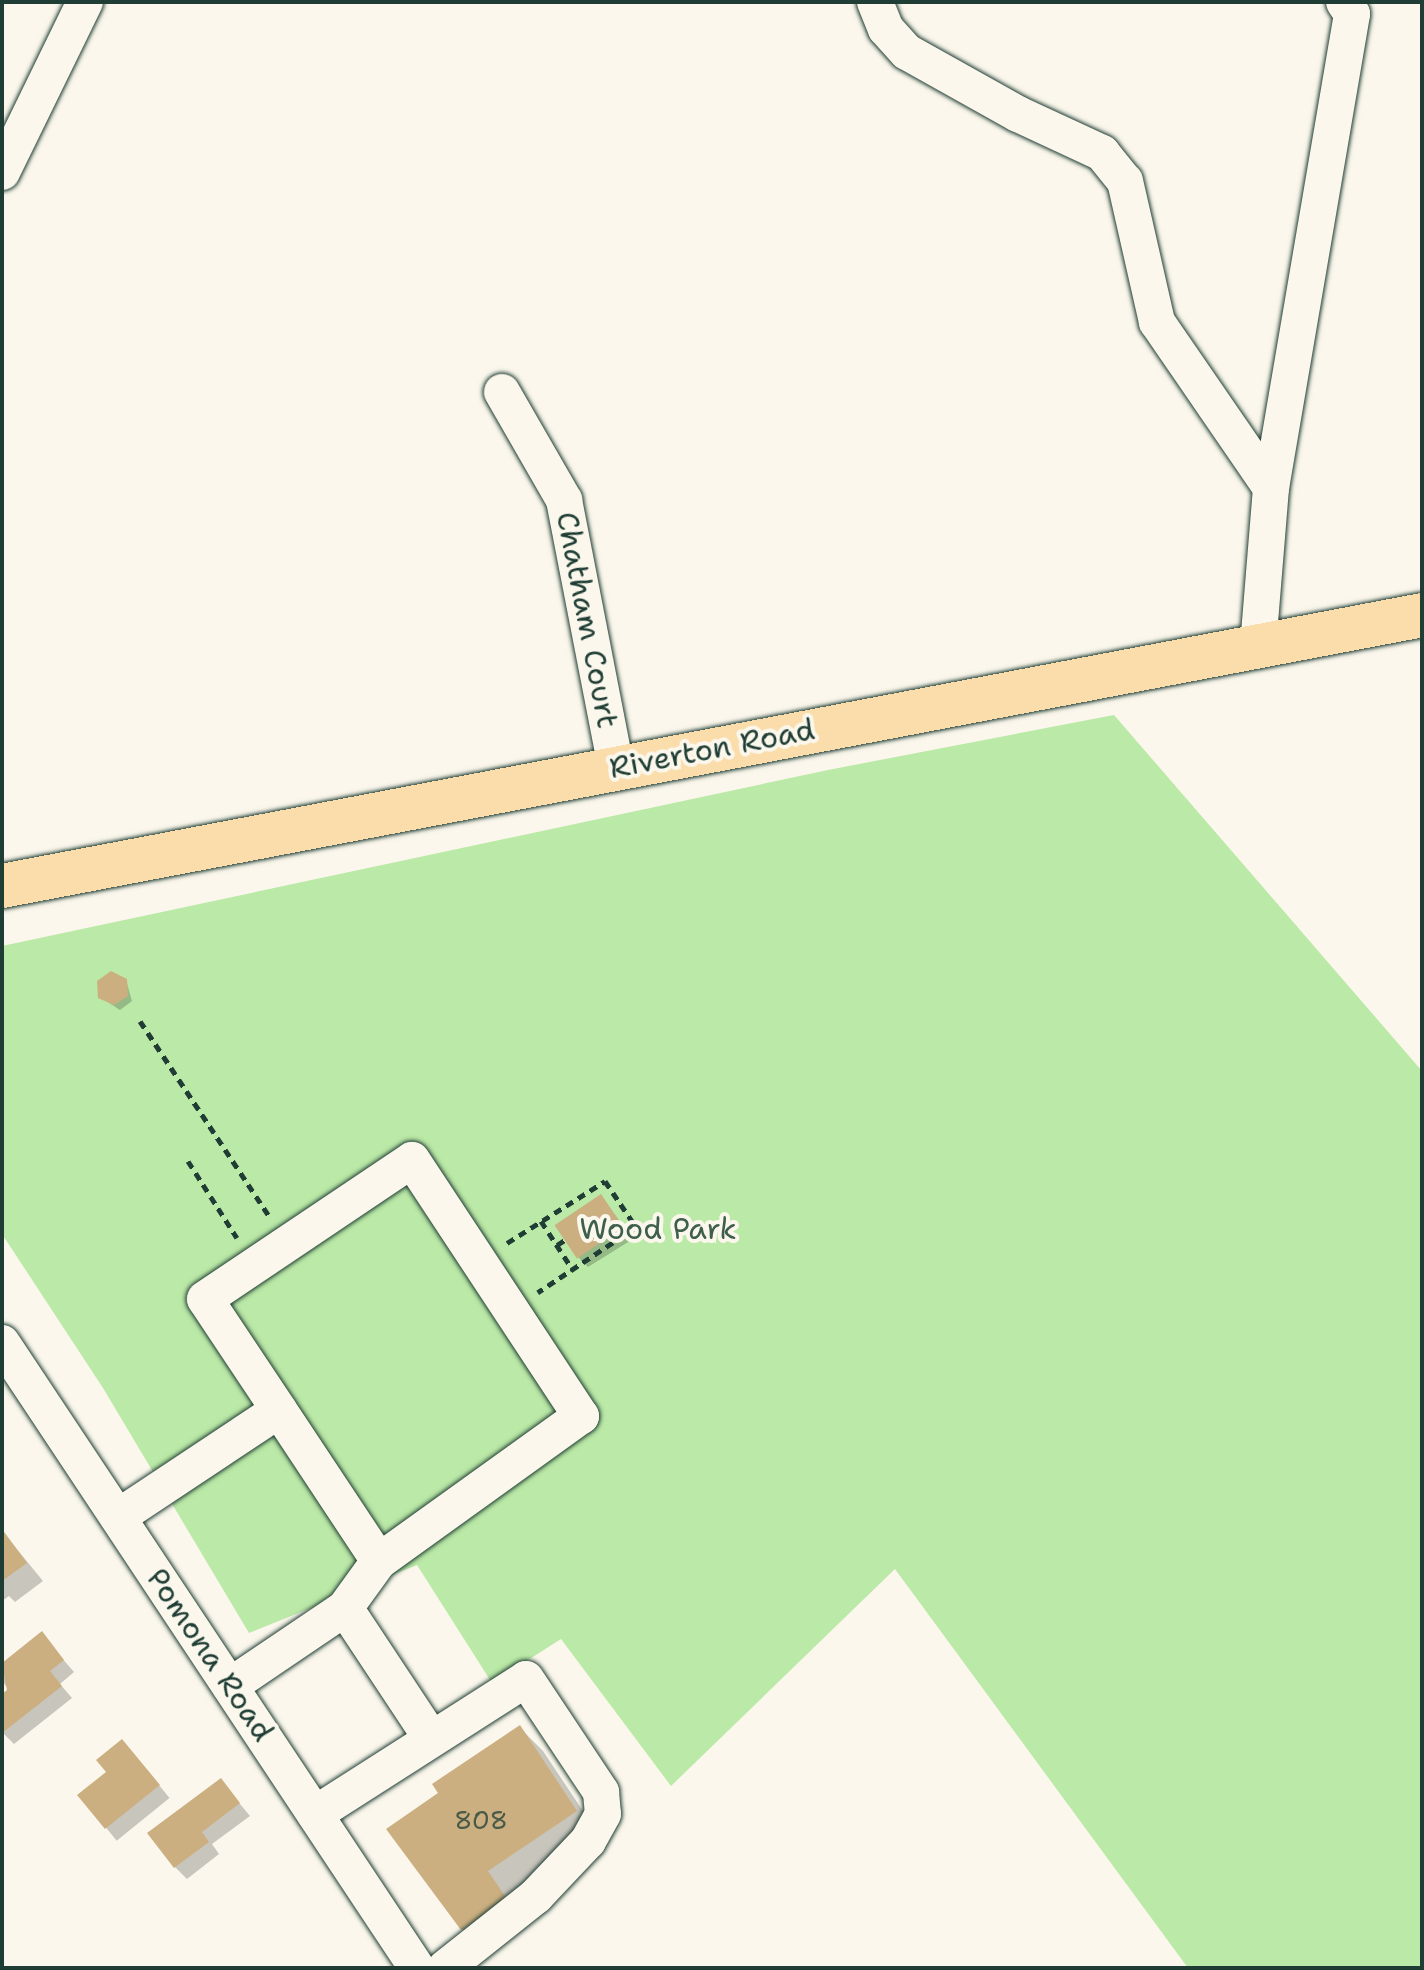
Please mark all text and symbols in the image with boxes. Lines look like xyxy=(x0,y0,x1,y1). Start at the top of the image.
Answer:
street label: Chatham Court xyxy=(548,509,626,731)
street label: Riverton Road xyxy=(606,711,818,787)
park label: Wood Park xyxy=(579,1211,737,1247)
street label: Pomona Road xyxy=(139,1562,281,1748)
house number: 808 xyxy=(454,1804,508,1836)

